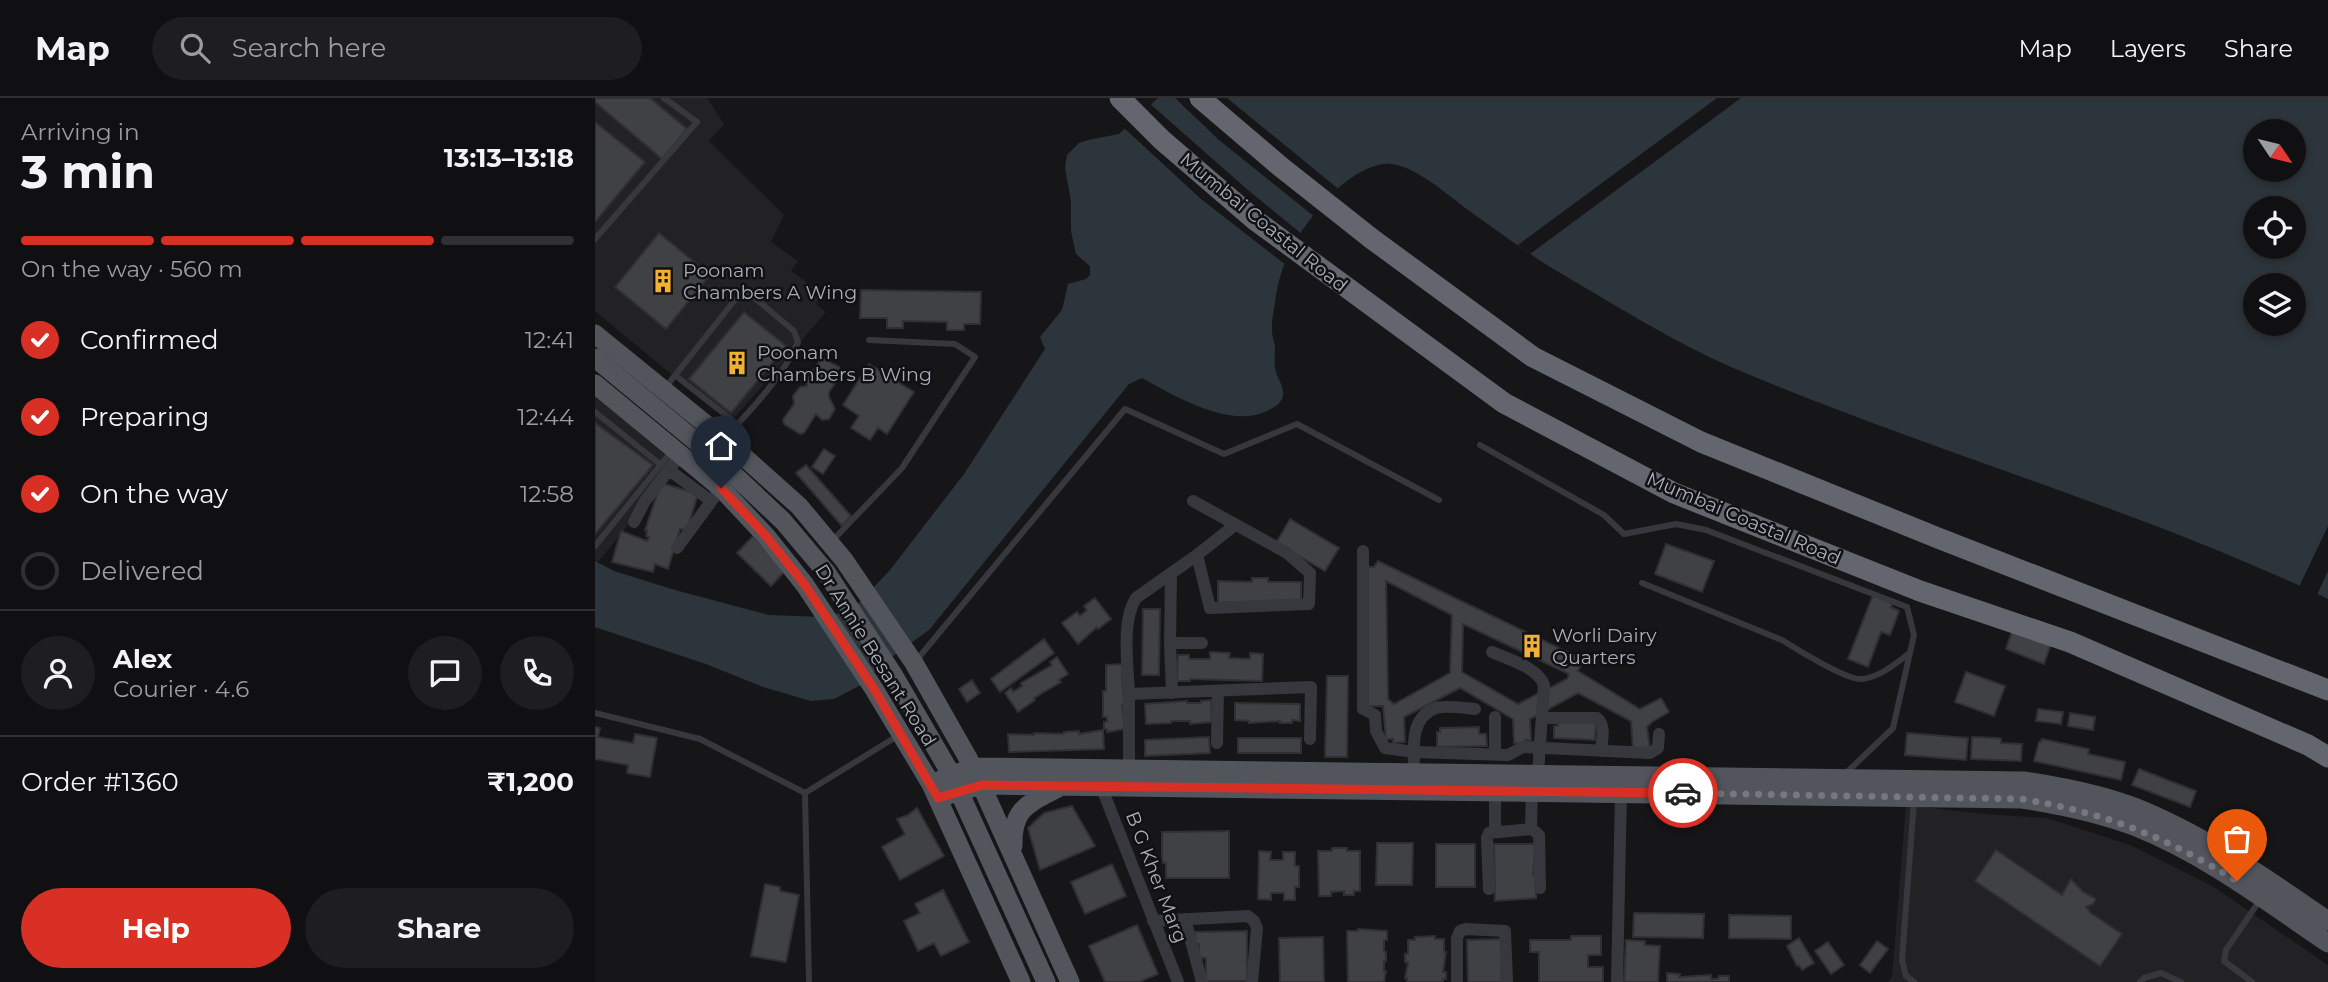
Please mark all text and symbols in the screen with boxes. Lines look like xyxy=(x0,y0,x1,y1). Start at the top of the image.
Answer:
search box xyxy=(152,17,642,80)
text: Map xyxy=(35,28,110,68)
icon: search xyxy=(176,29,214,67)
text: Search here xyxy=(232,32,386,64)
text: Map xyxy=(2018,34,2072,63)
text: Layers xyxy=(2110,34,2186,63)
text: Share xyxy=(2224,34,2293,63)
text: Arriving in xyxy=(21,118,140,146)
north arrow xyxy=(2243,119,2307,182)
map controls xyxy=(2243,119,2306,336)
text: 13:13–13:18 xyxy=(444,142,574,174)
text: 3 min xyxy=(21,143,155,200)
street label: Mumbai Coastal Road xyxy=(1175,148,1352,297)
button: locate xyxy=(2243,196,2306,259)
text: On the way · 560 m xyxy=(21,255,243,283)
place label: Poonam Chambers A Wing xyxy=(683,259,857,304)
building icon: Poonam Chambers A Wing xyxy=(649,267,677,295)
button: layers xyxy=(2243,273,2306,336)
icon: check xyxy=(21,321,59,359)
text: Confirmed xyxy=(80,324,219,356)
text: 12:41 xyxy=(525,326,574,354)
place label: Poonam Chambers B Wing xyxy=(757,341,932,386)
building icon: Poonam Chambers B Wing xyxy=(723,349,751,377)
icon: check xyxy=(21,398,59,436)
text: Preparing xyxy=(80,401,209,433)
text: 12:44 xyxy=(517,403,574,431)
pin xyxy=(691,416,751,488)
icon: home xyxy=(702,427,740,465)
street label: Mumbai Coastal Road xyxy=(1643,467,1844,570)
icon: check xyxy=(21,475,59,513)
text: On the way xyxy=(80,478,228,510)
text: 12:58 xyxy=(520,480,574,508)
text: Delivered xyxy=(80,555,204,587)
street label: Dr Annie Besant Road xyxy=(810,560,941,751)
place label: Worli Dairy Quarters xyxy=(1552,624,1657,669)
building icon: Worli Dairy Quarters xyxy=(1518,632,1546,660)
button: person xyxy=(21,636,95,710)
button: chat xyxy=(408,636,482,710)
button: phone xyxy=(500,636,574,710)
text: Alex xyxy=(113,643,172,675)
text: Courier · 4.6 xyxy=(113,675,249,703)
courier xyxy=(1648,758,1718,828)
text: Order #1360 xyxy=(21,766,179,798)
text: ₹1,200 xyxy=(487,766,574,798)
icon: car xyxy=(1664,774,1702,812)
street label: B G Kher Marg xyxy=(1121,808,1192,946)
pin xyxy=(2207,809,2267,881)
icon: bag xyxy=(2218,820,2256,858)
button: Help xyxy=(21,888,291,968)
button: Share xyxy=(305,888,574,968)

